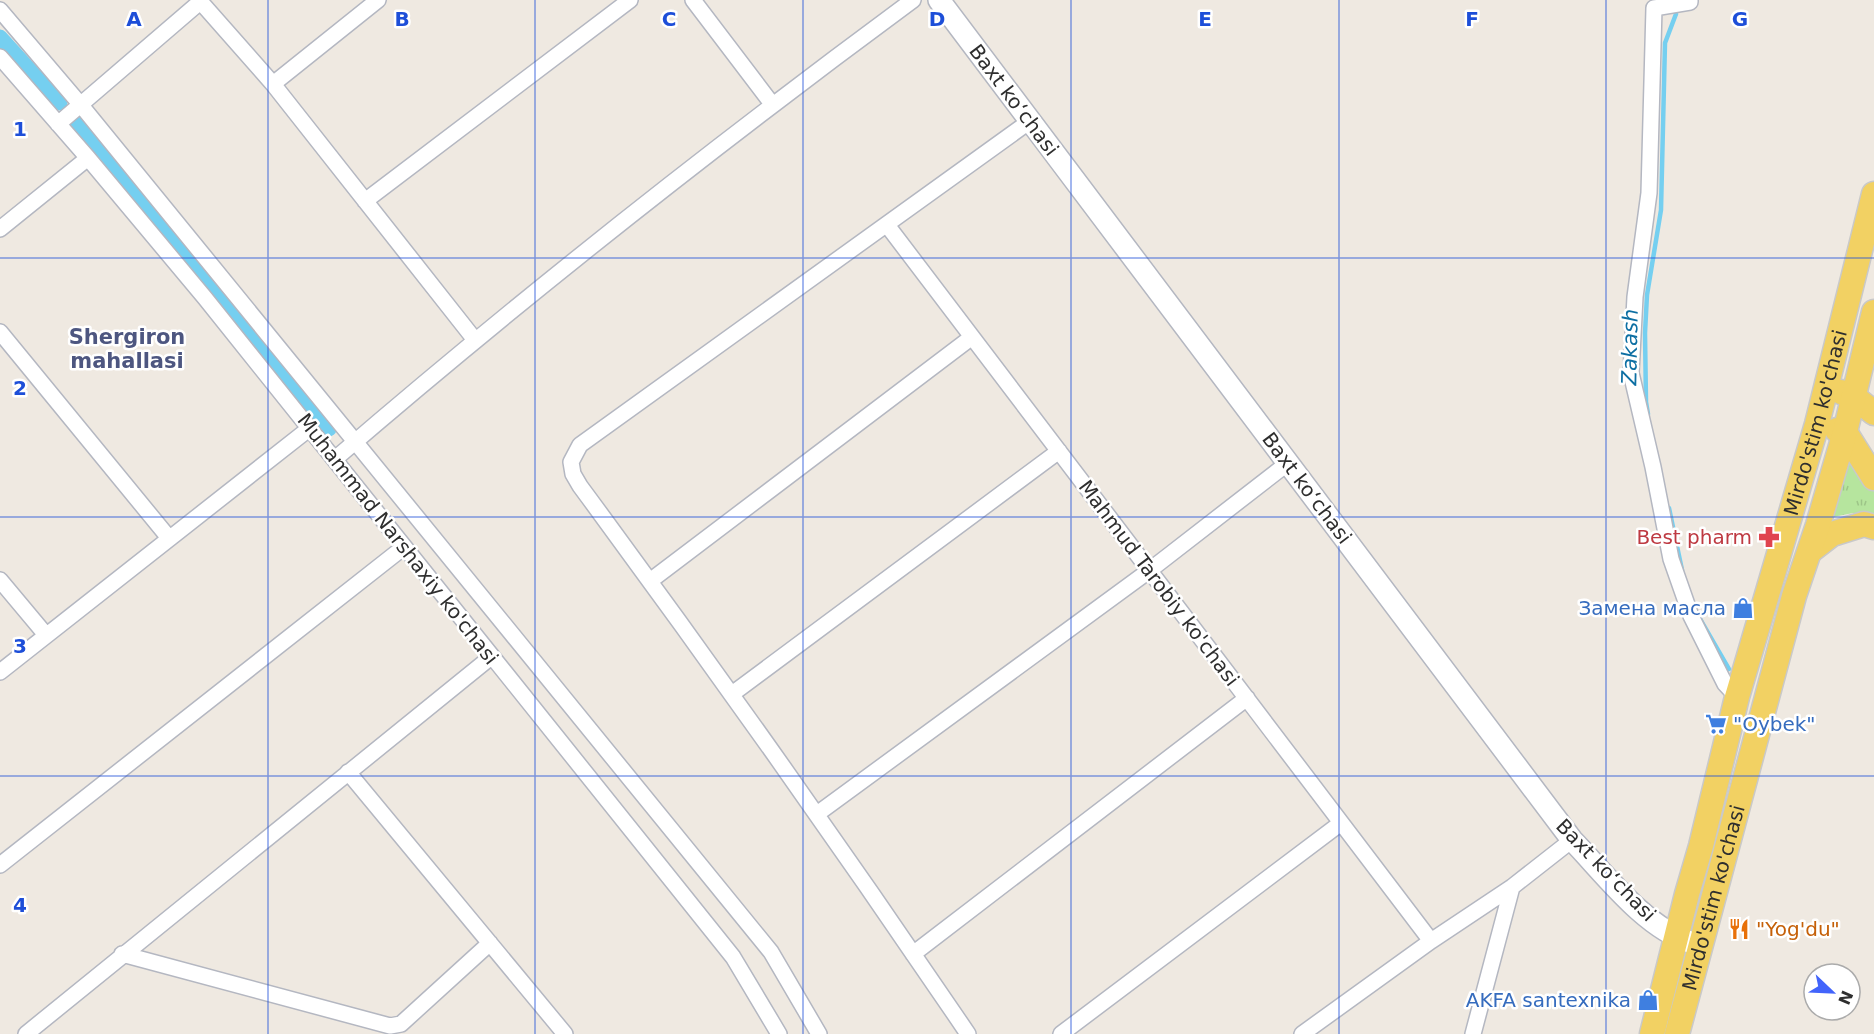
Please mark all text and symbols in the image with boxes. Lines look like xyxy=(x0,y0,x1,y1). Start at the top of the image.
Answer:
text: A xyxy=(126,7,142,31)
text: B xyxy=(394,7,410,31)
text: C xyxy=(662,7,676,31)
text: D xyxy=(929,7,945,31)
text: E xyxy=(1198,7,1212,31)
text: F xyxy=(1465,7,1479,31)
text: G xyxy=(1732,7,1748,31)
street label: Baxt koʻchasi xyxy=(964,40,1064,160)
text: 1 xyxy=(13,117,27,141)
water label: Zakash xyxy=(1617,309,1643,386)
district label: Shergiron mahallasi xyxy=(69,325,185,373)
street label: Mirdo'stim ko'chasi xyxy=(1779,327,1852,518)
text: 2 xyxy=(13,376,27,400)
street label: Muhammad Narshaxiy ko'chasi xyxy=(292,409,504,669)
street label: Baxt koʻchasi xyxy=(1257,428,1357,548)
street label: Mahmud Tarobiy ko'chasi xyxy=(1074,475,1244,691)
place label: Best pharm xyxy=(1636,525,1752,549)
pharmacy icon: Best pharm xyxy=(1757,525,1781,549)
place label: Замена масла xyxy=(1578,596,1726,620)
shop icon: Замена масла xyxy=(1731,596,1755,620)
text: 3 xyxy=(13,634,27,658)
supermarket icon: "Oybek" xyxy=(1704,712,1728,736)
place label: "Oybek" xyxy=(1733,712,1816,736)
street label: Mirdo'stim ko'chasi xyxy=(1677,802,1750,993)
street label: Baxt koʻchasi xyxy=(1551,814,1661,926)
text: 4 xyxy=(13,893,27,917)
restaurant icon: "Yog'du" xyxy=(1727,917,1751,941)
place label: "Yog'du" xyxy=(1756,917,1840,941)
north arrow xyxy=(1802,962,1862,1022)
place label: AKFA santexnika xyxy=(1466,988,1631,1012)
shop icon: AKFA santexnika xyxy=(1636,988,1660,1012)
text: N xyxy=(1834,988,1857,1008)

